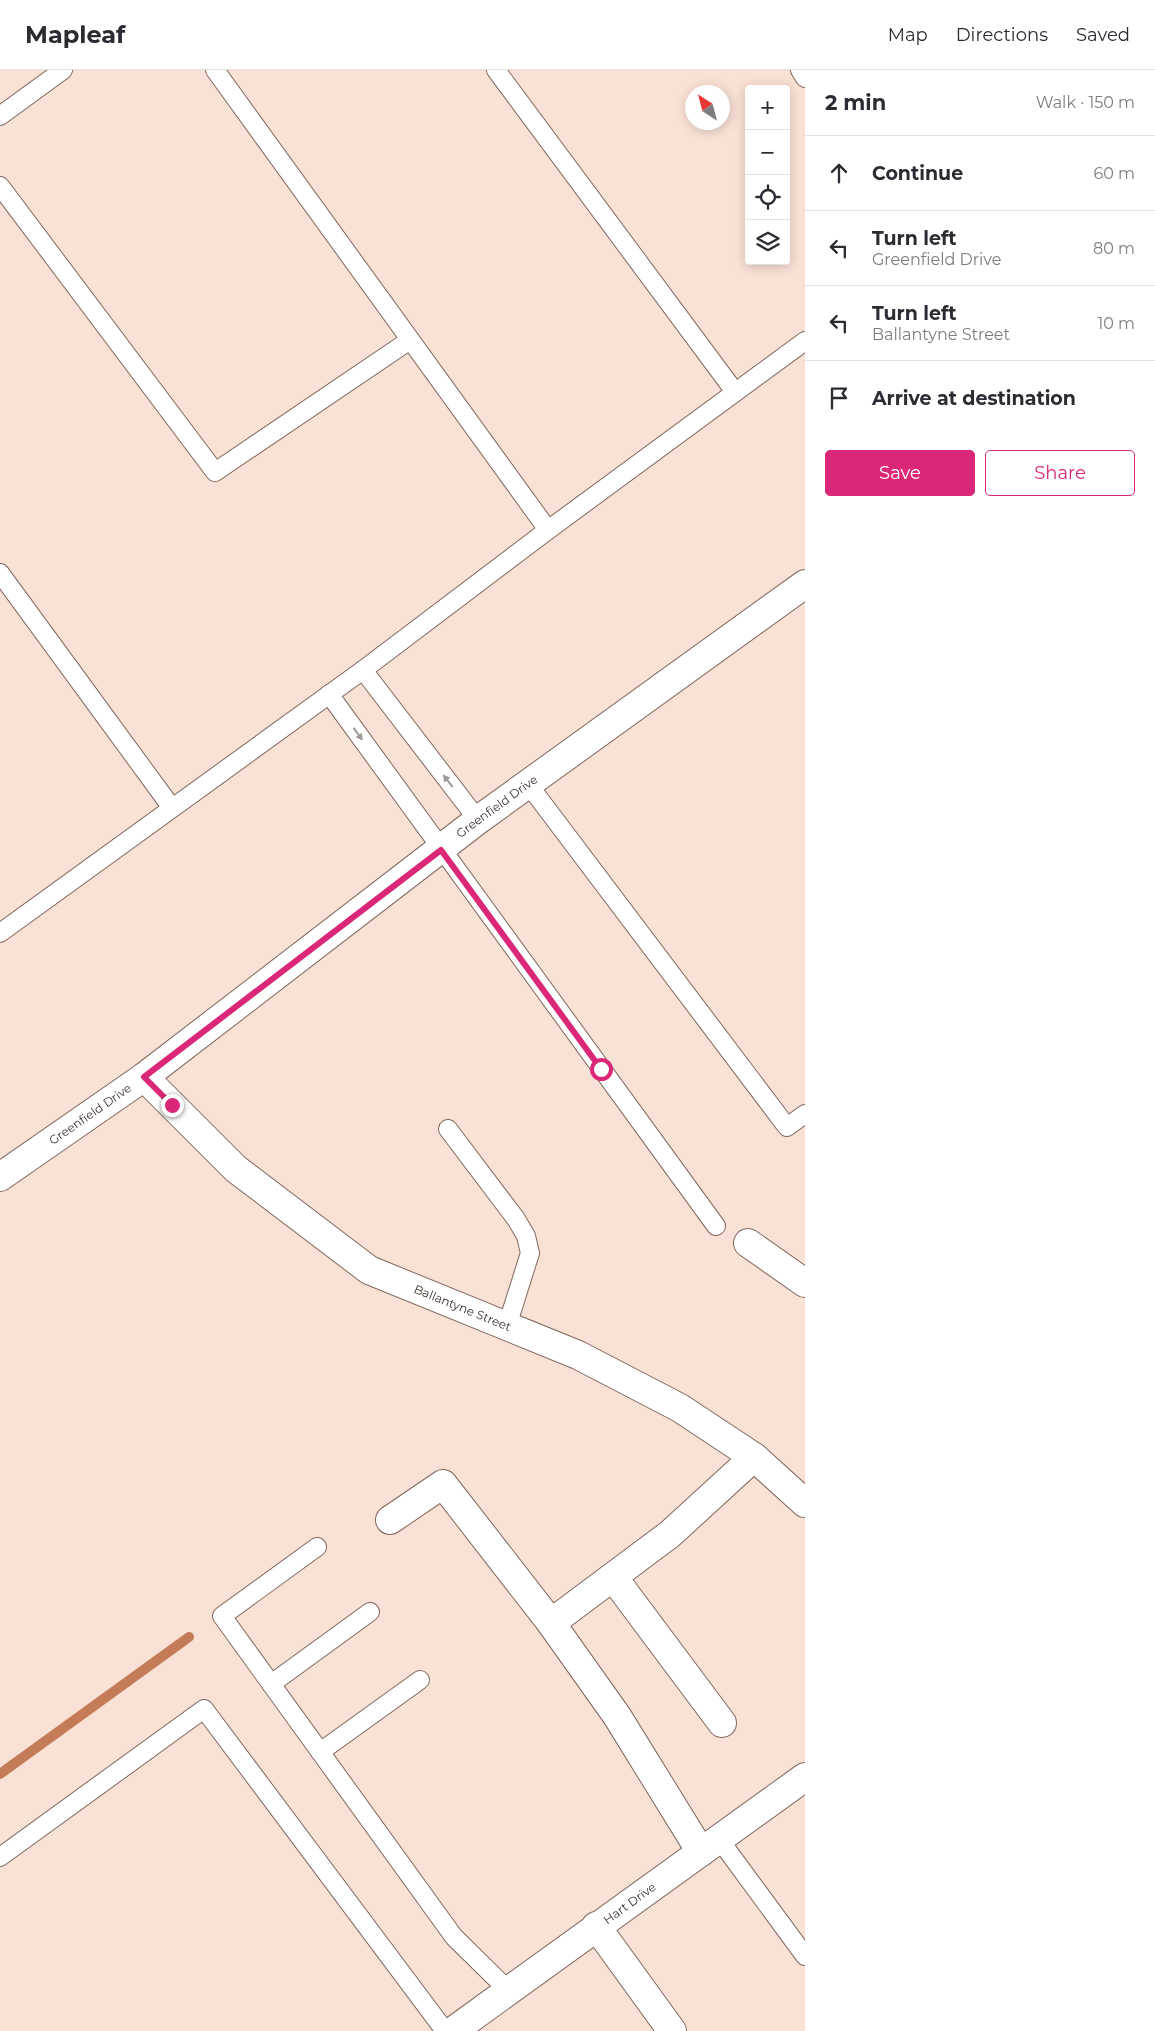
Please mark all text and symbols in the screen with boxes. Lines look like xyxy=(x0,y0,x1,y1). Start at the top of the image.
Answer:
text: Mapleaf xyxy=(25,20,125,49)
text: Map xyxy=(888,24,928,46)
text: Directions xyxy=(956,24,1048,46)
text: Saved xyxy=(1076,24,1130,46)
north arrow xyxy=(685,85,730,130)
map controls xyxy=(745,85,790,265)
button: + xyxy=(745,85,790,130)
text: 2 min xyxy=(825,90,886,115)
text: Walk · 150 m xyxy=(1036,93,1135,112)
button: − xyxy=(745,130,790,175)
icon: ahead xyxy=(825,159,853,187)
text: Continue xyxy=(872,162,963,185)
text: 60 m xyxy=(1093,164,1135,183)
button: locate xyxy=(745,175,790,220)
button: layers xyxy=(745,220,790,265)
text: Turn left xyxy=(872,227,957,250)
icon: left xyxy=(825,234,853,262)
text: 80 m xyxy=(1093,239,1135,258)
text: Greenfield Drive xyxy=(872,250,1001,269)
text: Turn left xyxy=(872,302,957,325)
icon: left xyxy=(825,309,853,337)
text: 10 m xyxy=(1097,314,1135,333)
text: Ballantyne Street xyxy=(872,325,1010,344)
icon: arrive xyxy=(825,384,853,412)
text: Arrive at destination xyxy=(872,387,1076,410)
button: Save xyxy=(825,450,975,496)
button: Share xyxy=(985,450,1135,496)
one-way arrow xyxy=(353,727,363,741)
street label: Greenfield Drive xyxy=(453,771,540,841)
one-way arrow xyxy=(443,775,454,788)
route start xyxy=(590,1058,613,1081)
street label: Greenfield Drive xyxy=(46,1080,134,1148)
route end xyxy=(161,1094,184,1117)
street label: Ballantyne Street xyxy=(412,1281,514,1334)
street label: Hart Drive xyxy=(600,1879,659,1927)

